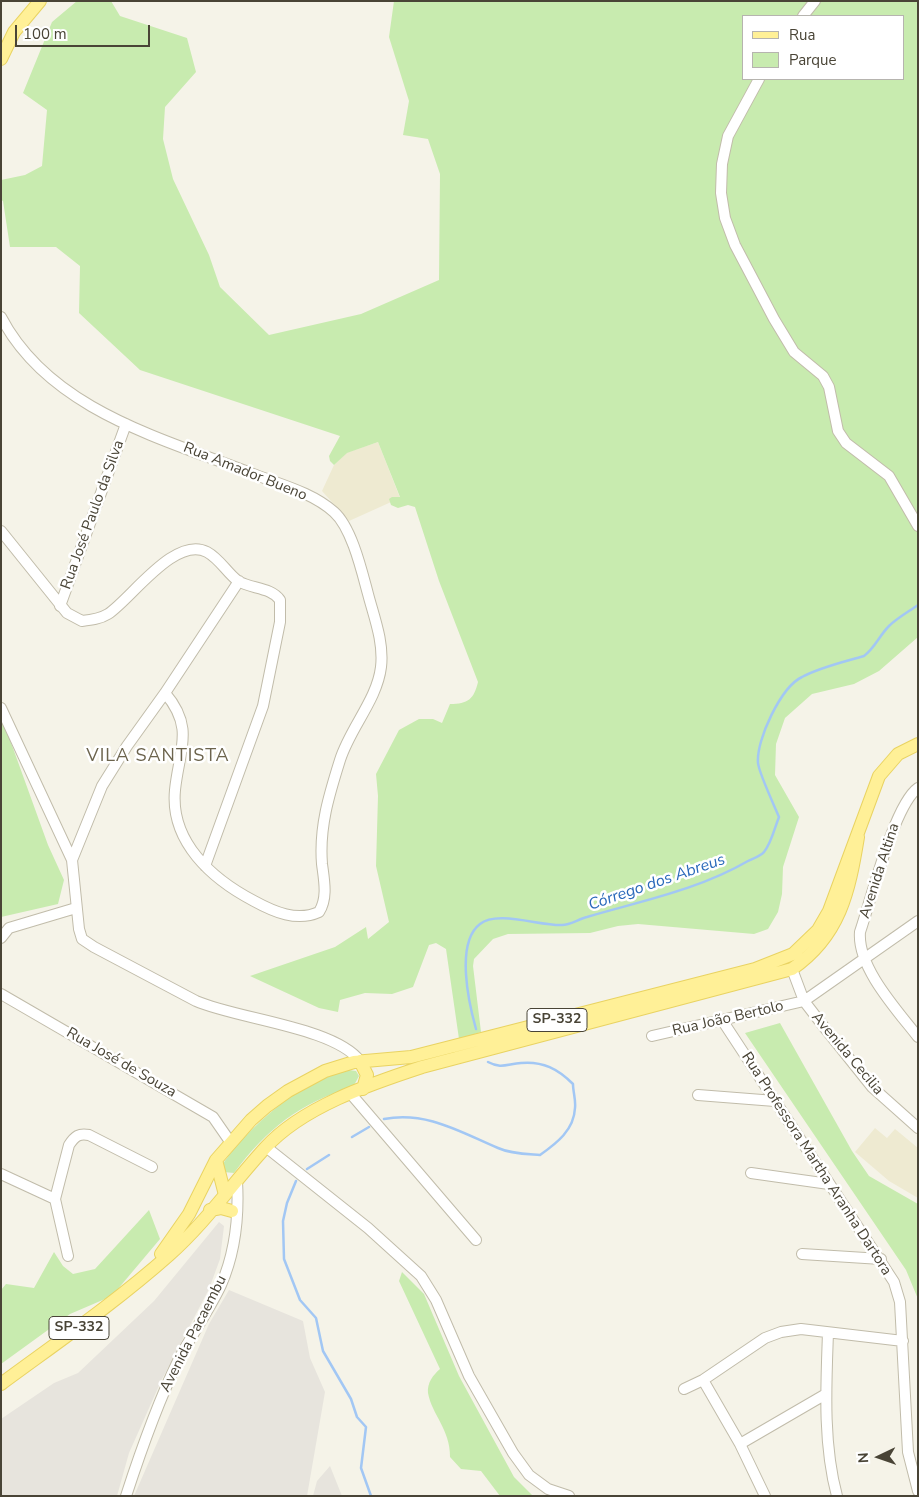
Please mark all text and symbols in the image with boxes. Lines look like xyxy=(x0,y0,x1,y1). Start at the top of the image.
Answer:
scale bar xyxy=(18,15,152,47)
legend xyxy=(742,15,904,80)
text: 100 m xyxy=(23,24,67,44)
text: Rua xyxy=(789,25,815,45)
text: Parque xyxy=(789,50,837,70)
street label: Rua José Paulo da Silva xyxy=(58,438,128,592)
street label: Rua Amador Bueno xyxy=(181,439,309,505)
district label: VILA SANTISTA xyxy=(85,746,231,768)
street label: Avenida Altina xyxy=(856,821,904,921)
water label: Córrego dos Abreus xyxy=(586,851,728,915)
street label: Rua João Bertolo xyxy=(671,997,785,1041)
road number: SP-332 xyxy=(527,1008,587,1032)
street label: Avenida Cecilia xyxy=(807,1009,887,1099)
street label: Rua José de Souza xyxy=(63,1024,179,1102)
street label: Rua Professora Martha Aranha Dartora xyxy=(737,1049,895,1279)
street label: Avenida Pacaembu xyxy=(157,1273,231,1395)
road number: SP-332 xyxy=(49,1316,109,1340)
north arrow xyxy=(854,1432,904,1482)
text: N xyxy=(854,1452,873,1464)

